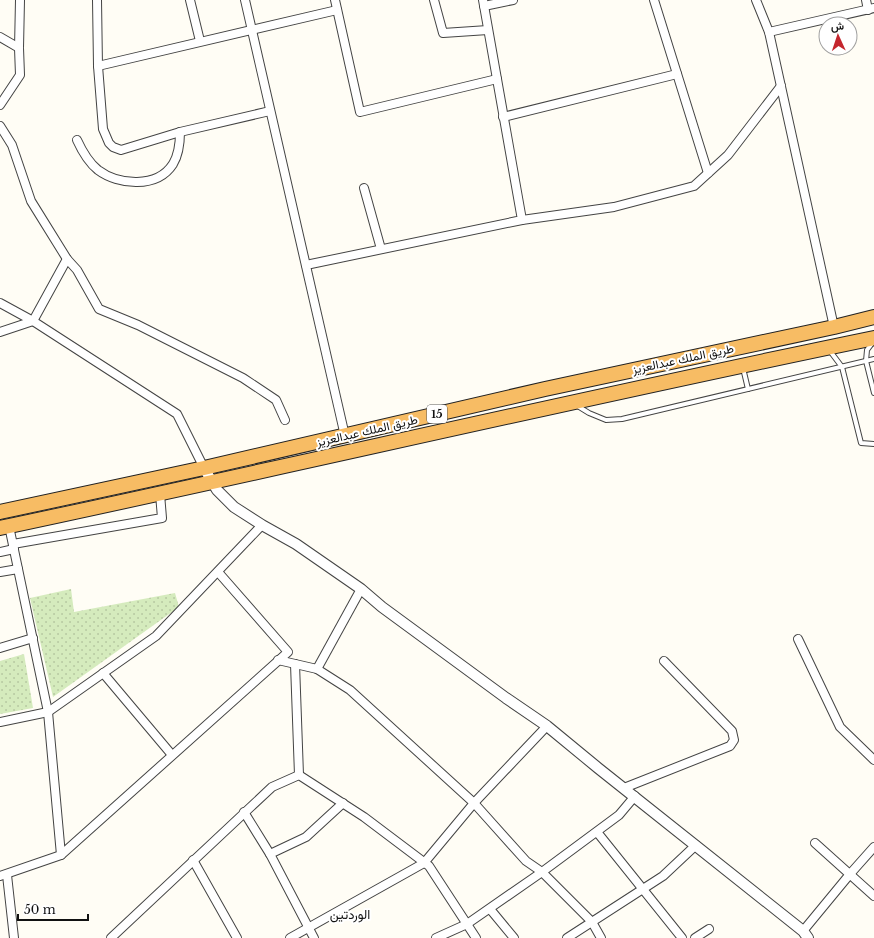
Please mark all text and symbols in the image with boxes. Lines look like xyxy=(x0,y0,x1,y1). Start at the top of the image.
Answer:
north arrow xyxy=(818,16,858,56)
text: ش xyxy=(831,19,844,33)
street label: طريق الملك عبدالعزيز xyxy=(630,340,735,378)
road number: 15 xyxy=(427,405,447,423)
street label: طريق الملك عبدالعزيز xyxy=(314,412,419,451)
scale bar xyxy=(18,896,88,922)
text: 50 m xyxy=(24,902,56,917)
district label: الوردتين xyxy=(330,906,370,923)

